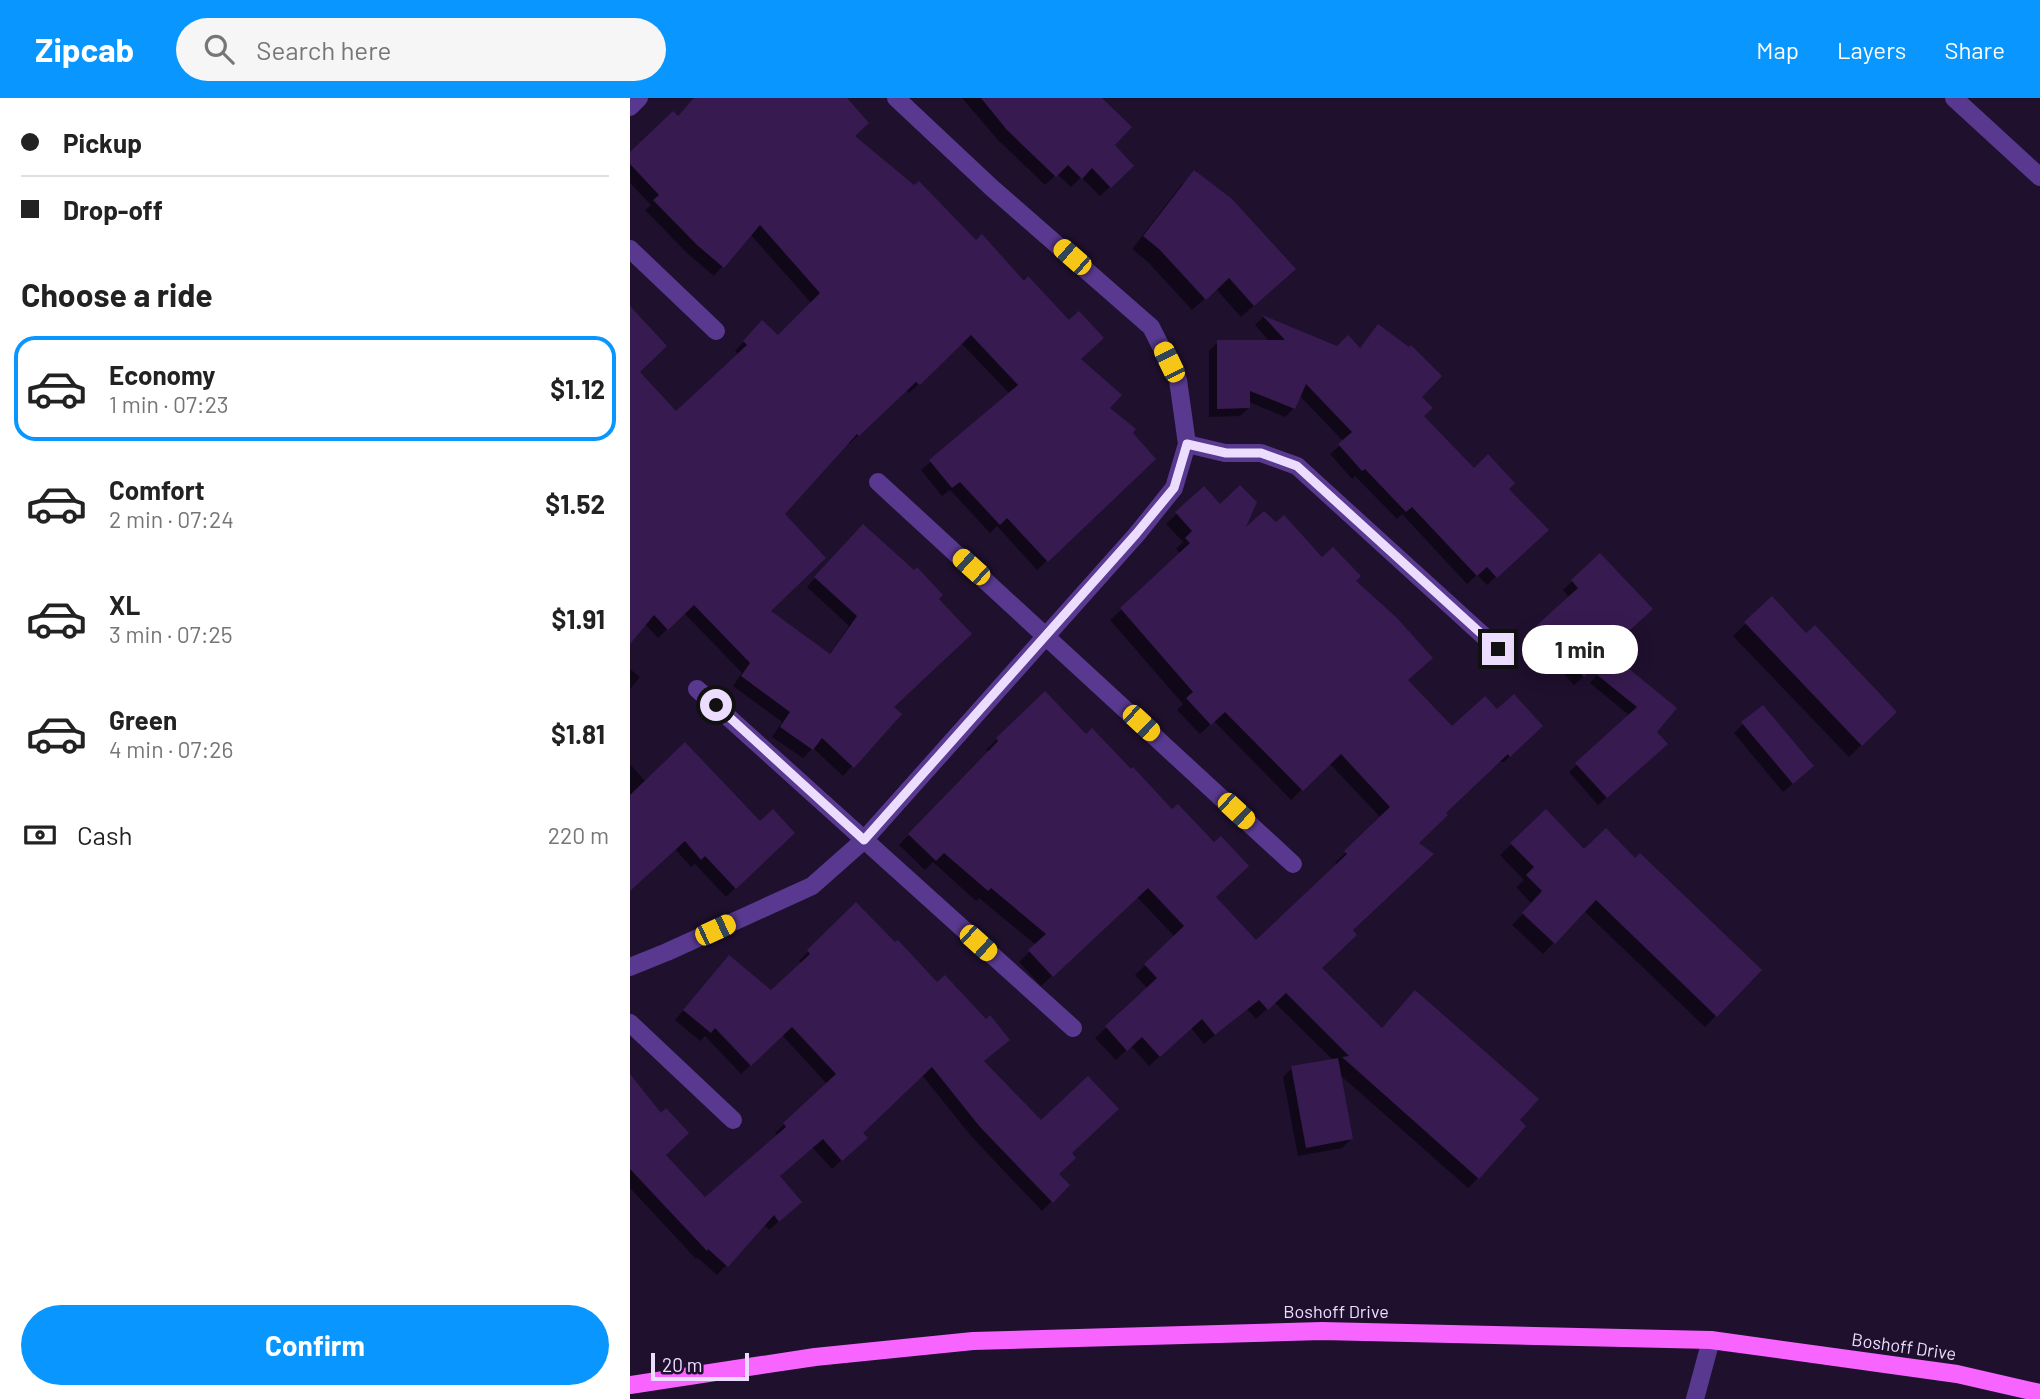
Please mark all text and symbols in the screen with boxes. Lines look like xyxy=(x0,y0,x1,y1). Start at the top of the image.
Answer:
search box xyxy=(176,18,666,81)
text: Zipcab xyxy=(35,29,134,69)
icon: search xyxy=(200,30,238,68)
text: Search here xyxy=(256,34,391,65)
text: Map xyxy=(1756,35,1799,64)
text: Layers xyxy=(1837,35,1906,64)
text: Share xyxy=(1944,35,2005,64)
text: Pickup xyxy=(63,127,142,158)
text: Drop-off xyxy=(63,194,163,225)
car xyxy=(1050,235,1095,279)
text: Choose a ride xyxy=(21,275,213,313)
car xyxy=(1151,339,1188,385)
icon: car xyxy=(25,357,88,420)
text: Economy xyxy=(109,359,215,390)
text: $1.12 xyxy=(550,373,605,404)
text: 1 min · 07:23 xyxy=(109,390,229,418)
icon: car xyxy=(25,472,88,535)
text: Comfort xyxy=(109,474,205,505)
text: $1.52 xyxy=(545,488,605,519)
text: 2 min · 07:24 xyxy=(109,505,234,533)
car xyxy=(949,545,994,589)
icon: car xyxy=(25,587,88,650)
text: XL xyxy=(109,589,140,620)
text: $1.91 xyxy=(551,603,605,634)
text: 3 min · 07:25 xyxy=(109,620,233,648)
callout: 1 min xyxy=(1522,624,1638,674)
route end xyxy=(1482,633,1514,665)
text: 1 min xyxy=(1555,635,1605,663)
route start xyxy=(700,689,732,721)
car xyxy=(1119,701,1164,745)
icon: car xyxy=(25,702,88,765)
text: Green xyxy=(109,704,177,735)
text: $1.81 xyxy=(551,718,605,749)
text: 4 min · 07:26 xyxy=(109,735,233,763)
car xyxy=(1214,789,1259,833)
icon: cash xyxy=(21,816,59,854)
text: Cash xyxy=(77,819,132,850)
text: 220 m xyxy=(548,821,609,849)
car xyxy=(692,912,739,948)
car xyxy=(956,921,1001,965)
street label: Boshoff Drive xyxy=(1283,1300,1389,1322)
button: Confirm xyxy=(21,1305,609,1385)
street label: Boshoff Drive xyxy=(1850,1328,1958,1364)
scale bar xyxy=(651,1350,749,1382)
text: 20 m xyxy=(662,1353,702,1376)

